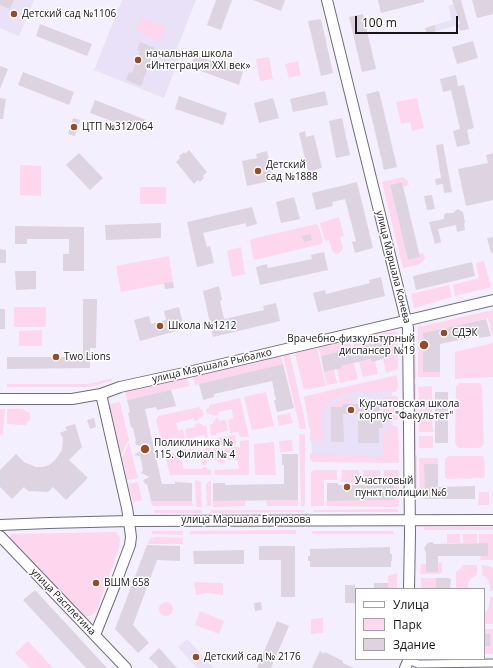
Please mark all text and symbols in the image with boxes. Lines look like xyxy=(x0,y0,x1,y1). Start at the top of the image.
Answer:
place label: Детский сад №1106 xyxy=(22,8,116,20)
scale bar xyxy=(357,8,460,34)
marker: Детский сад №1106 xyxy=(9,9,19,19)
text: 100 m xyxy=(362,14,397,31)
place label: начальная школа «Интеграция XXI век» xyxy=(146,48,250,72)
marker: начальная школа «Интеграция XXI век» xyxy=(133,55,143,65)
place label: ЦТП №312/064 xyxy=(82,121,153,133)
marker: ЦТП №312/064 xyxy=(69,122,79,132)
place label: Детский сад №1888 xyxy=(266,159,318,182)
marker: Детский сад №1888 xyxy=(253,166,263,176)
street label: улица Маршала Конева xyxy=(373,209,413,325)
place label: Школа №1212 xyxy=(168,320,236,332)
marker: Школа №1212 xyxy=(155,321,165,331)
place label: СДЭК xyxy=(452,327,478,339)
marker: СДЭК xyxy=(439,328,449,338)
place label: Врачебно-физкультурный диспансер №19 xyxy=(287,333,415,356)
marker: Врачебно-физкультурный диспансер №19 xyxy=(418,339,430,351)
street label: улица Маршала Рыбалко xyxy=(151,346,273,386)
place label: Two Lions xyxy=(64,351,111,363)
marker: Two Lions xyxy=(51,352,61,362)
place label: Курчатовская школа корпус "Факультет" xyxy=(359,398,459,422)
marker: Курчатовская школа корпус "Факультет" xyxy=(346,405,356,415)
place label: Поликлиника № 115. Филиал № 4 xyxy=(154,437,235,460)
marker: Поликлиника № 115. Филиал № 4 xyxy=(139,443,151,455)
place label: Участковый пункт полиции №6 xyxy=(355,475,447,498)
marker: Участковый пункт полиции №6 xyxy=(342,482,352,492)
street label: улица Маршала Бирюзова xyxy=(181,514,311,526)
street label: улица Расплетина xyxy=(28,566,98,638)
place label: ВШM 658 xyxy=(104,577,150,589)
marker: ВШM 658 xyxy=(91,578,101,588)
legend xyxy=(355,588,485,660)
text: Улица xyxy=(393,596,429,613)
text: Парк xyxy=(393,616,422,633)
text: Здание xyxy=(393,636,436,653)
place label: Детский сад № 2176 xyxy=(204,651,301,663)
marker: Детский сад № 2176 xyxy=(191,652,201,662)

